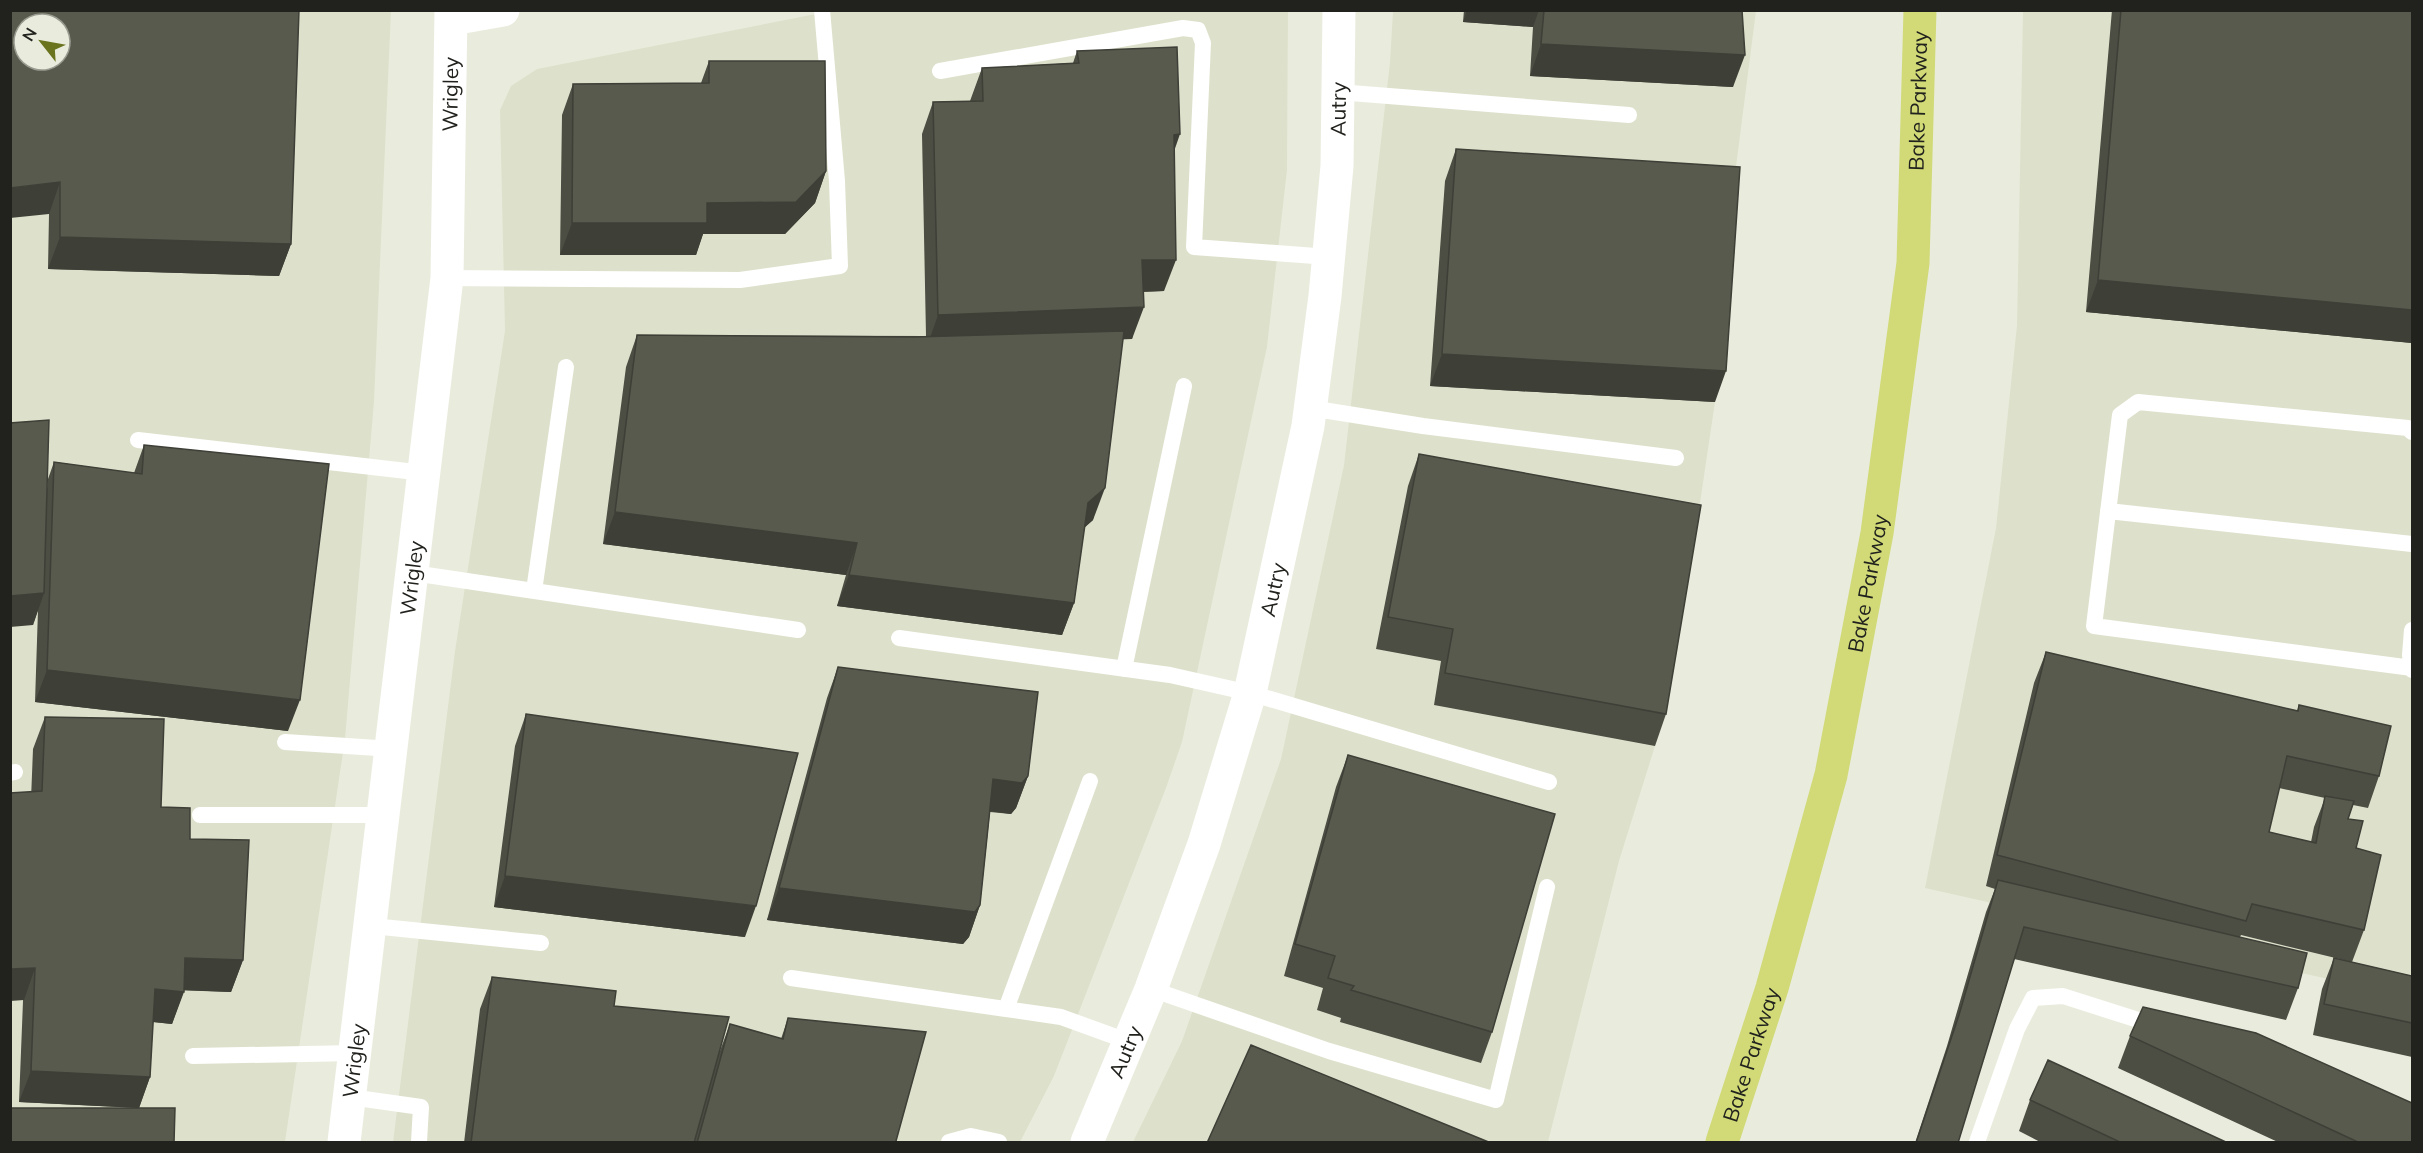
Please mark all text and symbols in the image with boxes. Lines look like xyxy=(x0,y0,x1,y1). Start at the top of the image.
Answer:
north arrow xyxy=(12,12,72,72)
text: N xyxy=(17,24,41,45)
street label: Bake Parkway xyxy=(1903,30,1932,171)
street label: Wrigley xyxy=(436,56,463,132)
street label: Autry xyxy=(1324,82,1351,136)
street label: Bake Parkway xyxy=(1842,513,1892,655)
street label: Wrigley xyxy=(394,539,429,617)
street label: Autry xyxy=(1254,560,1291,619)
street label: Bake Parkway xyxy=(1716,984,1784,1125)
street label: Wrigley xyxy=(336,1022,371,1099)
street label: Autry xyxy=(1102,1022,1147,1082)

